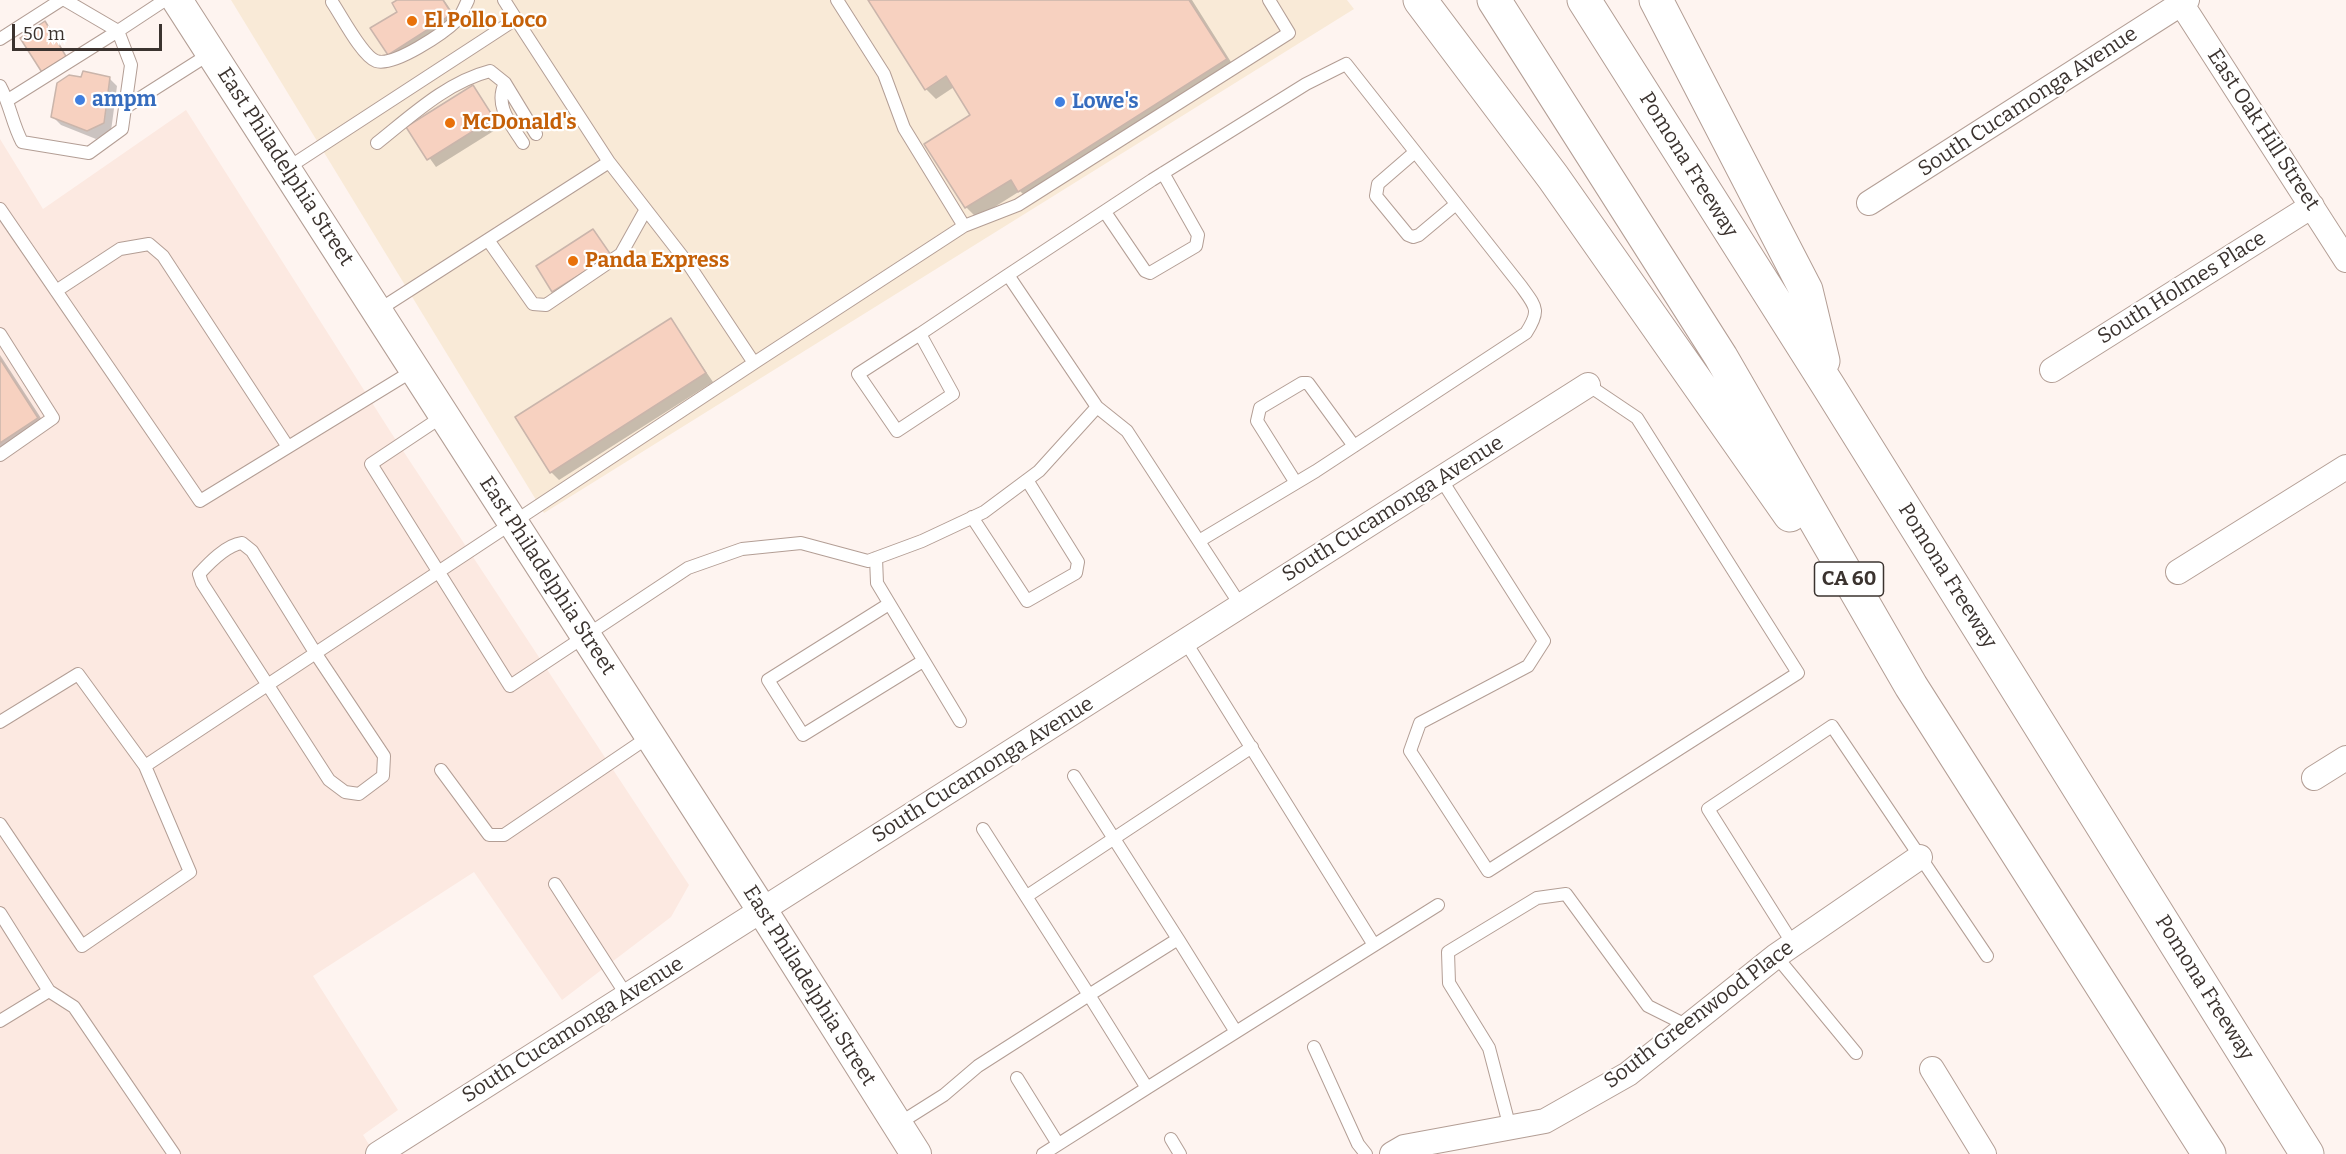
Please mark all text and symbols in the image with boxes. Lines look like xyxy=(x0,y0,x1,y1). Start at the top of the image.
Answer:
place label: El Pollo Loco xyxy=(424,8,547,34)
scale bar xyxy=(15,12,165,50)
marker: El Pollo Loco xyxy=(405,14,419,28)
street label: South Cucamonga Avenue xyxy=(1914,22,2142,182)
text: 50 m xyxy=(23,23,65,45)
street label: East Oak Hill Street xyxy=(2201,45,2325,215)
street label: East Philadelphia Street xyxy=(211,63,359,271)
place label: ampm xyxy=(92,87,157,113)
street label: Pomona Freeway xyxy=(1633,88,1743,242)
place label: Lowe's xyxy=(1072,89,1139,115)
marker: ampm xyxy=(73,93,87,107)
marker: Lowe's xyxy=(1053,95,1067,109)
place label: McDonald's xyxy=(462,110,577,136)
marker: McDonald's xyxy=(443,116,457,130)
street label: South Holmes Place xyxy=(2093,226,2271,350)
place label: Panda Express xyxy=(585,248,729,274)
marker: Panda Express xyxy=(566,254,580,268)
street label: South Cucamonga Avenue xyxy=(1278,430,1508,588)
street label: East Philadelphia Street xyxy=(473,472,621,680)
street label: Pomona Freeway xyxy=(1892,499,2002,653)
road number: CA 60 xyxy=(1814,562,1884,596)
street label: South Cucamonga Avenue xyxy=(868,691,1098,849)
street label: East Philadelphia Street xyxy=(737,881,881,1091)
street label: Pomona Freeway xyxy=(2149,911,2259,1065)
street label: South Greenwood Place xyxy=(1599,936,1799,1094)
street label: South Cucamonga Avenue xyxy=(458,951,688,1109)

